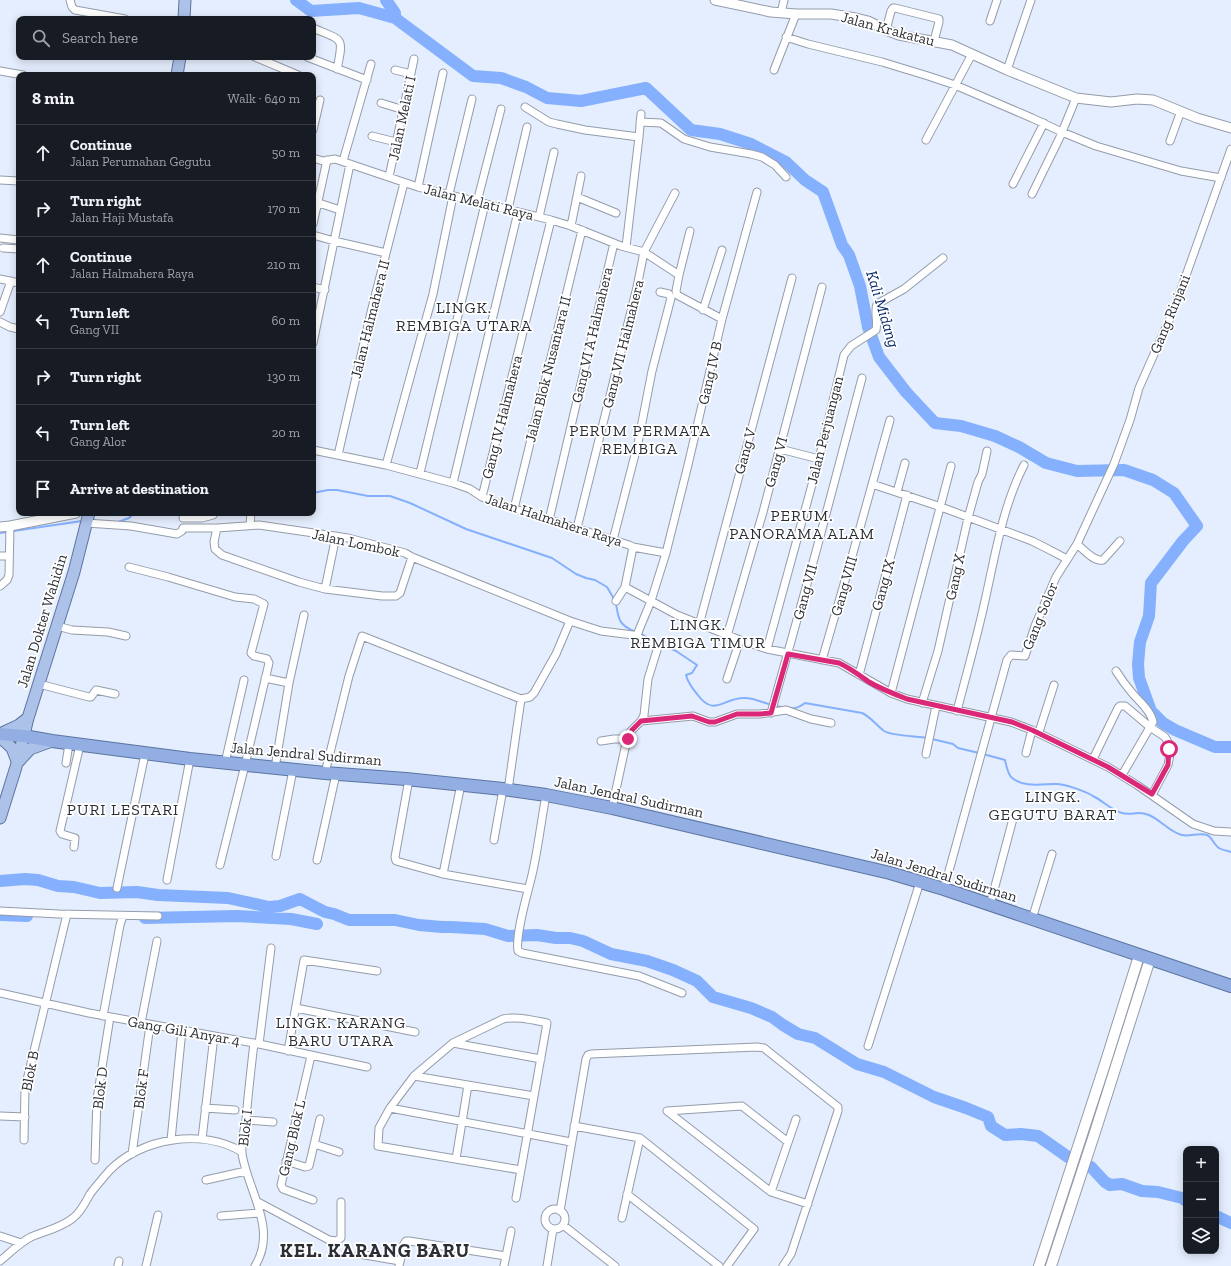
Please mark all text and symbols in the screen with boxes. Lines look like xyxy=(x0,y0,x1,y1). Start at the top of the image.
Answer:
street label: Jalan Krakatau xyxy=(839,8,937,50)
search box xyxy=(16,16,316,60)
icon: search xyxy=(30,27,52,49)
text: Search here xyxy=(62,29,138,47)
street label: Jalan Melati I xyxy=(384,74,420,162)
text: 8 min xyxy=(32,88,74,108)
text: Walk · 640 m xyxy=(228,91,300,106)
text: Continue xyxy=(70,136,132,154)
icon: ahead xyxy=(32,142,54,164)
text: 50 m xyxy=(272,145,300,160)
text: Jalan Perumahan Gegutu xyxy=(70,154,211,169)
street label: Jalan Melati Raya xyxy=(422,180,536,224)
text: Turn right xyxy=(70,192,141,210)
icon: right xyxy=(32,198,54,220)
text: 170 m xyxy=(267,201,300,216)
text: Jalan Haji Mustafa xyxy=(70,210,174,225)
text: Continue xyxy=(70,248,132,266)
icon: ahead xyxy=(32,254,54,276)
text: 210 m xyxy=(267,257,300,272)
street label: Jalan Halmahera II xyxy=(347,258,393,380)
street label: Gang VI A Halmahera xyxy=(568,265,616,405)
text: Jalan Halmahera Raya xyxy=(70,266,194,281)
water label: Kali Midang xyxy=(862,268,904,351)
street label: Gang Rinjani xyxy=(1146,272,1194,356)
street label: Gang VII Halmahera xyxy=(598,278,648,410)
street label: Jalan Blok Nusantara II xyxy=(521,294,575,444)
district label: LINGK. REMBIGA UTARA xyxy=(396,298,532,335)
text: Turn left xyxy=(70,304,130,322)
icon: left xyxy=(32,310,54,332)
text: 60 m xyxy=(271,313,300,328)
text: Gang VII xyxy=(70,322,119,337)
street label: Gang IV B xyxy=(694,340,726,406)
street label: Gang IV Halmahera xyxy=(478,353,526,481)
icon: right xyxy=(32,366,54,388)
text: Turn right xyxy=(70,368,141,386)
text: 130 m xyxy=(267,369,300,384)
street label: Jalan Perjuangan xyxy=(803,374,847,486)
text: Turn left xyxy=(70,416,130,434)
district label: PERUM PERMATA REMBIGA xyxy=(569,421,711,458)
icon: left xyxy=(32,422,54,444)
text: 20 m xyxy=(272,425,300,440)
street label: Gang V xyxy=(730,426,760,476)
text: Gang Alor xyxy=(70,434,126,449)
street label: Gang VI xyxy=(761,434,791,489)
icon: arrive xyxy=(32,478,54,500)
text: Arrive at destination xyxy=(70,480,209,498)
street label: Jalan Halmahera Raya xyxy=(483,489,625,551)
district label: PERUM. PANORAMA ALAM xyxy=(729,506,875,543)
street label: Jalan Lombok xyxy=(310,525,402,561)
street label: Jalan Dokter Wahidin xyxy=(13,552,71,690)
street label: Gang X xyxy=(941,552,969,602)
street label: Gang VIII xyxy=(827,554,861,618)
street label: Gang IX xyxy=(868,557,899,613)
street label: Gang VII xyxy=(789,562,821,622)
street label: Gang Solor xyxy=(1018,579,1062,653)
district label: LINGK. REMBIGA TIMUR xyxy=(630,615,766,652)
route end xyxy=(619,730,637,748)
street label: Jalan Jendral Sudirman xyxy=(230,738,383,770)
route start xyxy=(1160,740,1178,758)
street label: Jalan Jendral Sudirman xyxy=(553,772,706,822)
district label: LINGK. GEGUTU BARAT xyxy=(988,787,1118,824)
district label: PURI LESTARI xyxy=(67,800,179,819)
street label: Jalan Jendral Sudirman xyxy=(869,844,1020,906)
street label: Gang Gili Anyar 4 xyxy=(126,1012,242,1050)
district label: LINGK. KARANG BARU UTARA xyxy=(276,1013,406,1050)
street label: Blok B xyxy=(17,1049,43,1093)
street label: Blok D xyxy=(88,1066,112,1110)
street label: Blok F xyxy=(129,1067,153,1110)
street label: Gang Blok L xyxy=(274,1098,310,1178)
street label: Blok I xyxy=(234,1109,256,1147)
map controls xyxy=(1183,1146,1219,1254)
button: + xyxy=(1183,1146,1219,1182)
button: − xyxy=(1183,1182,1219,1218)
button: layers xyxy=(1183,1218,1219,1254)
district label: KEL. KARANG BARU xyxy=(280,1239,470,1262)

